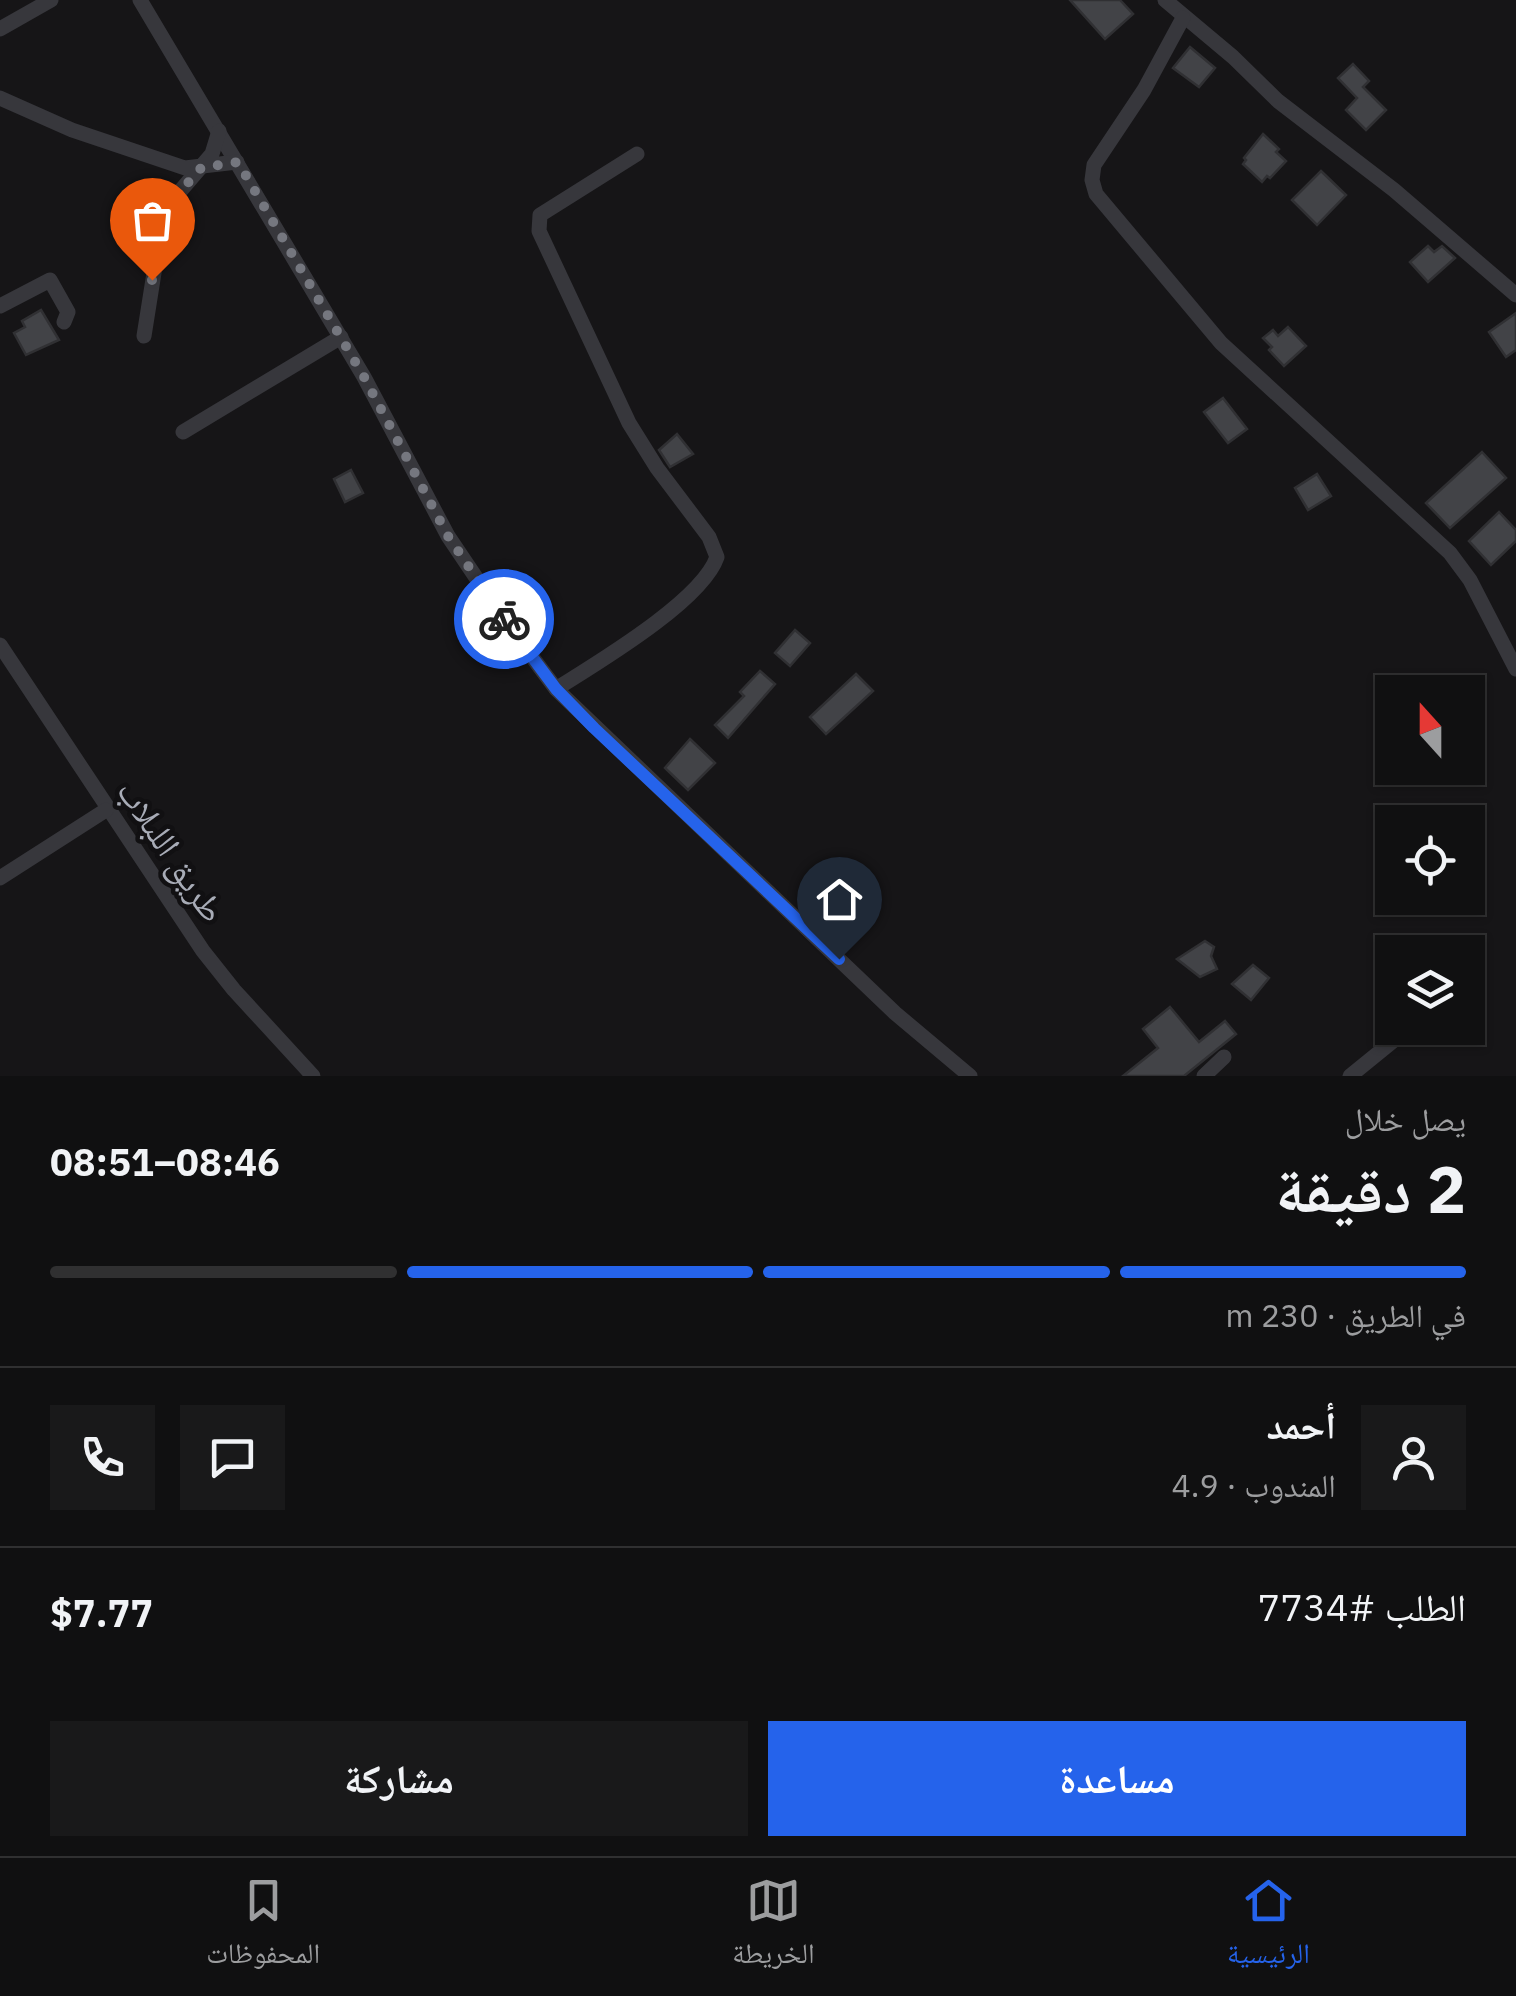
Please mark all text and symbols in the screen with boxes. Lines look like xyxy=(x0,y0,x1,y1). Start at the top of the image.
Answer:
pin xyxy=(110,178,195,281)
icon: bag xyxy=(125,193,180,248)
courier xyxy=(454,569,554,669)
icon: bike xyxy=(477,592,532,647)
north arrow xyxy=(1375,675,1485,785)
map controls xyxy=(1375,675,1485,1045)
street label: طريق اللبلاب xyxy=(107,770,236,931)
button: locate xyxy=(1375,805,1485,915)
pin xyxy=(797,857,882,960)
icon: home xyxy=(812,872,867,927)
button: layers xyxy=(1375,935,1485,1045)
text: يصل خلال xyxy=(1345,1098,1466,1140)
text: 08:46–08:51 xyxy=(50,1137,280,1186)
text: 2 دقيقة xyxy=(1275,1146,1466,1231)
text: في الطريق · 230 m xyxy=(1225,1294,1466,1336)
text: أحمد xyxy=(1266,1400,1336,1449)
button: phone xyxy=(50,1405,155,1510)
button: chat xyxy=(180,1405,285,1510)
button: person xyxy=(1361,1405,1466,1510)
text: المندوب · 4.9 xyxy=(1172,1464,1336,1506)
text: الطلب #7734 xyxy=(1257,1582,1466,1631)
text: $7.77 xyxy=(50,1588,153,1637)
button: مشاركة xyxy=(50,1721,748,1836)
button: مساعدة xyxy=(768,1721,1466,1836)
tab: المحفوظات xyxy=(206,1873,320,1981)
tab: الخريطة xyxy=(732,1873,815,1981)
tab: الرئيسية xyxy=(1227,1873,1310,1981)

